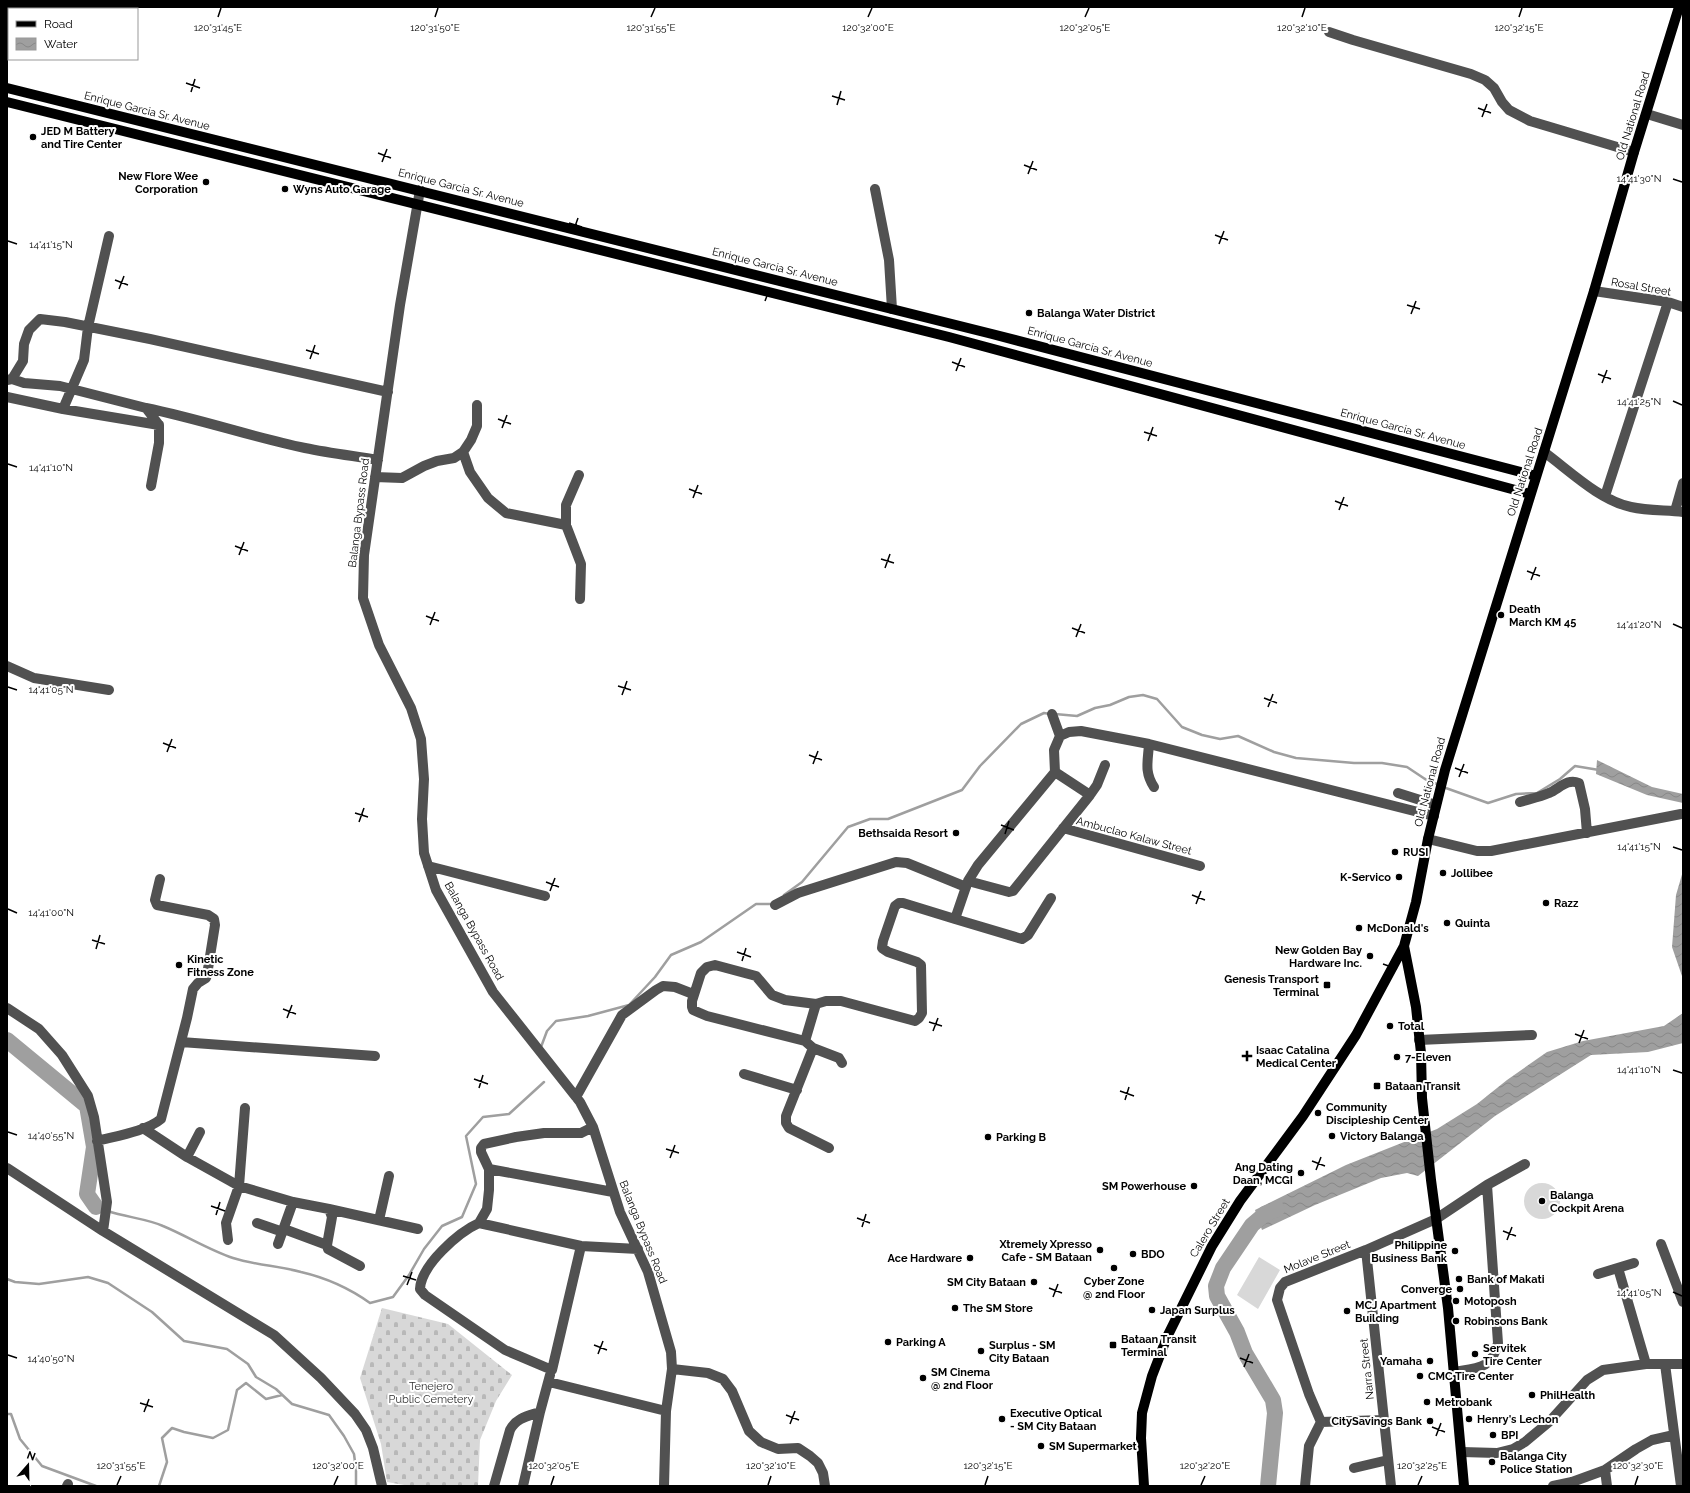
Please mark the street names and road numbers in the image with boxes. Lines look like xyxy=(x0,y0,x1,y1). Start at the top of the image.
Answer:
street label: Old National Road xyxy=(1613,70,1653,162)
street label: Enrique Garcia Sr. Avenue xyxy=(83,89,212,133)
street label: Enrique Garcia Sr. Avenue xyxy=(397,166,526,210)
street label: Enrique Garcia Sr. Avenue xyxy=(711,245,840,289)
street label: Rosal Street xyxy=(1610,275,1672,299)
street label: Enrique Garcia Sr. Avenue xyxy=(1026,324,1155,370)
street label: Enrique Garcia Sr. Avenue xyxy=(1339,406,1468,452)
street label: Old National Road xyxy=(1505,426,1545,518)
street label: Balanga Bypass Road xyxy=(346,457,372,568)
street label: Old National Road xyxy=(1412,736,1448,828)
street label: Ambuclao Kalaw Street xyxy=(1075,814,1193,858)
street label: Balanga Bypass Road xyxy=(442,880,506,982)
street label: Balanga Bypass Road xyxy=(616,1179,670,1286)
street label: Calero Street xyxy=(1187,1196,1233,1260)
street label: Molave Street xyxy=(1282,1238,1352,1276)
street label: Narra Street xyxy=(1357,1337,1377,1400)

